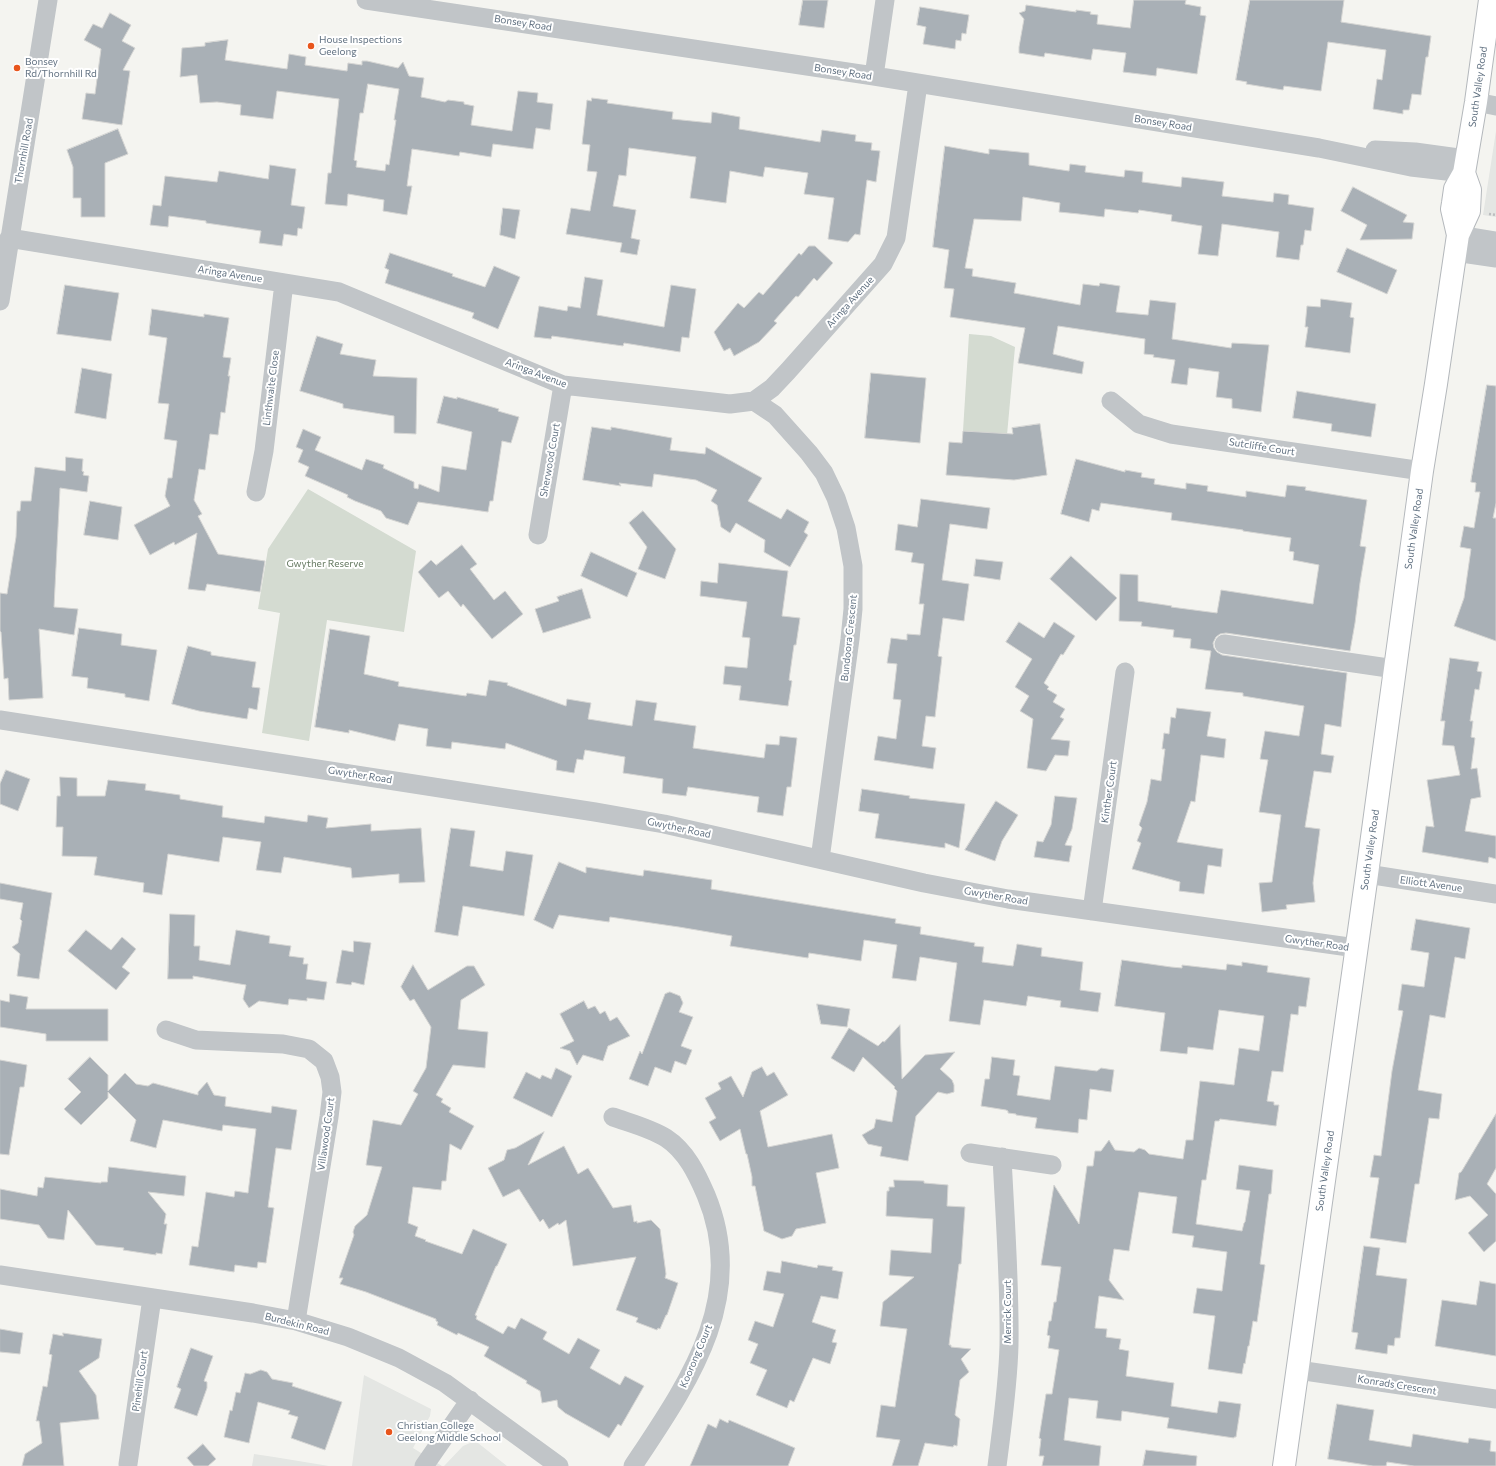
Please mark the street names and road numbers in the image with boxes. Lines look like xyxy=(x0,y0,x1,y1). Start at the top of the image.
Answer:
street label: Bonsey Road xyxy=(493,13,553,33)
street label: South Valley Road xyxy=(1466,46,1490,128)
street label: Bonsey Road xyxy=(813,62,873,82)
street label: Bonsey Road xyxy=(1133,113,1193,133)
street label: Thornhill Road xyxy=(12,117,36,185)
street label: Aringa Avenue xyxy=(197,263,263,285)
street label: Aringa Avenue xyxy=(824,274,876,330)
street label: Linthwaite Close xyxy=(260,350,282,426)
street label: Aringa Avenue xyxy=(503,356,569,390)
street label: Sherwood Court xyxy=(538,422,562,498)
street label: Sutcliffe Court xyxy=(1228,436,1296,458)
street label: South Valley Road xyxy=(1402,488,1426,570)
street label: Bundoora Crescent xyxy=(838,594,860,682)
street label: Kinther Court xyxy=(1099,760,1119,824)
street label: Gwyther Road xyxy=(327,764,393,786)
street label: South Valley Road xyxy=(1358,809,1382,891)
street label: Gwyther Road xyxy=(646,815,712,841)
street label: Elliott Avenue xyxy=(1399,874,1463,894)
street label: Gwyther Road xyxy=(963,884,1029,908)
street label: Gwyther Road xyxy=(1284,933,1350,953)
street label: Villawood Court xyxy=(315,1097,337,1171)
street label: South Valley Road xyxy=(1313,1130,1337,1212)
street label: Merrick Court xyxy=(1002,1280,1014,1344)
street label: Burdekin Road xyxy=(264,1310,330,1338)
street label: Koorong Court xyxy=(677,1323,715,1389)
street label: Pinehill Court xyxy=(130,1350,150,1412)
street label: Konrads Crescent xyxy=(1357,1373,1437,1397)

